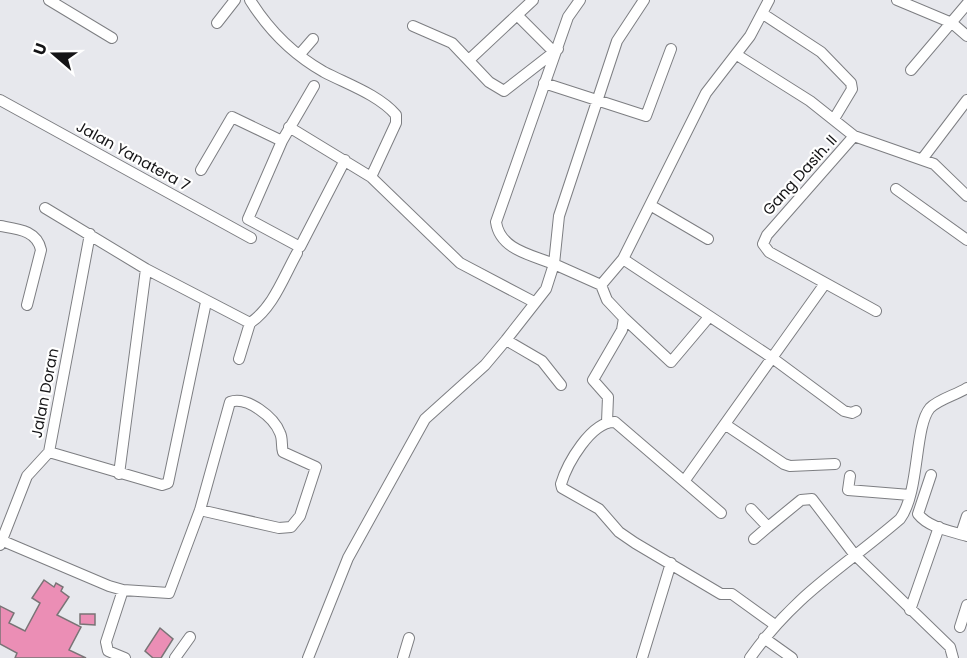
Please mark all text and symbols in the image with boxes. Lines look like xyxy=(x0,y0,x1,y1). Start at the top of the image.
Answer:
north arrow xyxy=(24,24,84,84)
text: U xyxy=(28,40,53,58)
street label: Jalan Yanatera 7 xyxy=(73,116,194,195)
street label: Gang Dasih. II xyxy=(758,130,842,220)
street label: Jalan Doran xyxy=(26,346,64,440)

